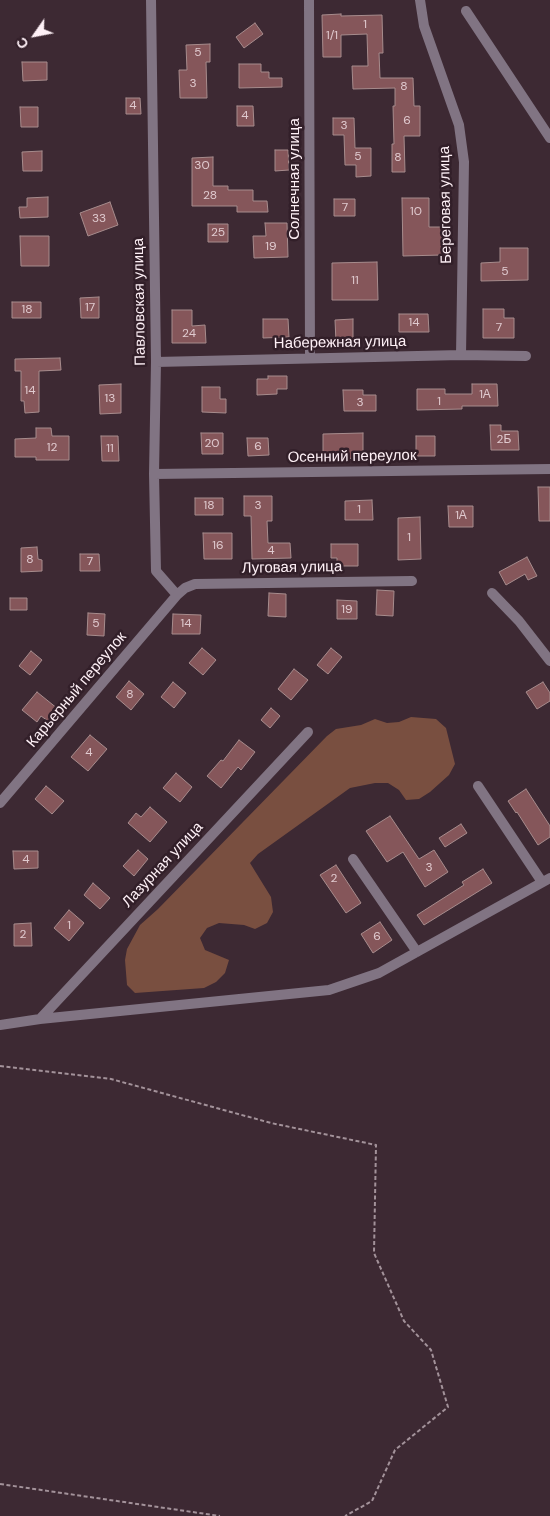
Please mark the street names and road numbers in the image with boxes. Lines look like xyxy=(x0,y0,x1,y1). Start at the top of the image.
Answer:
street label: Солнечная улица xyxy=(286,118,304,240)
street label: Береговая улица xyxy=(436,146,456,264)
street label: Павловская улица xyxy=(130,238,150,366)
street label: Набережная улица xyxy=(274,333,406,353)
street label: Осенний переулок xyxy=(287,447,417,467)
street label: Луговая улица xyxy=(242,558,342,578)
street label: Карьерный переулок xyxy=(23,629,131,751)
street label: Лазурная улица xyxy=(119,819,207,911)

